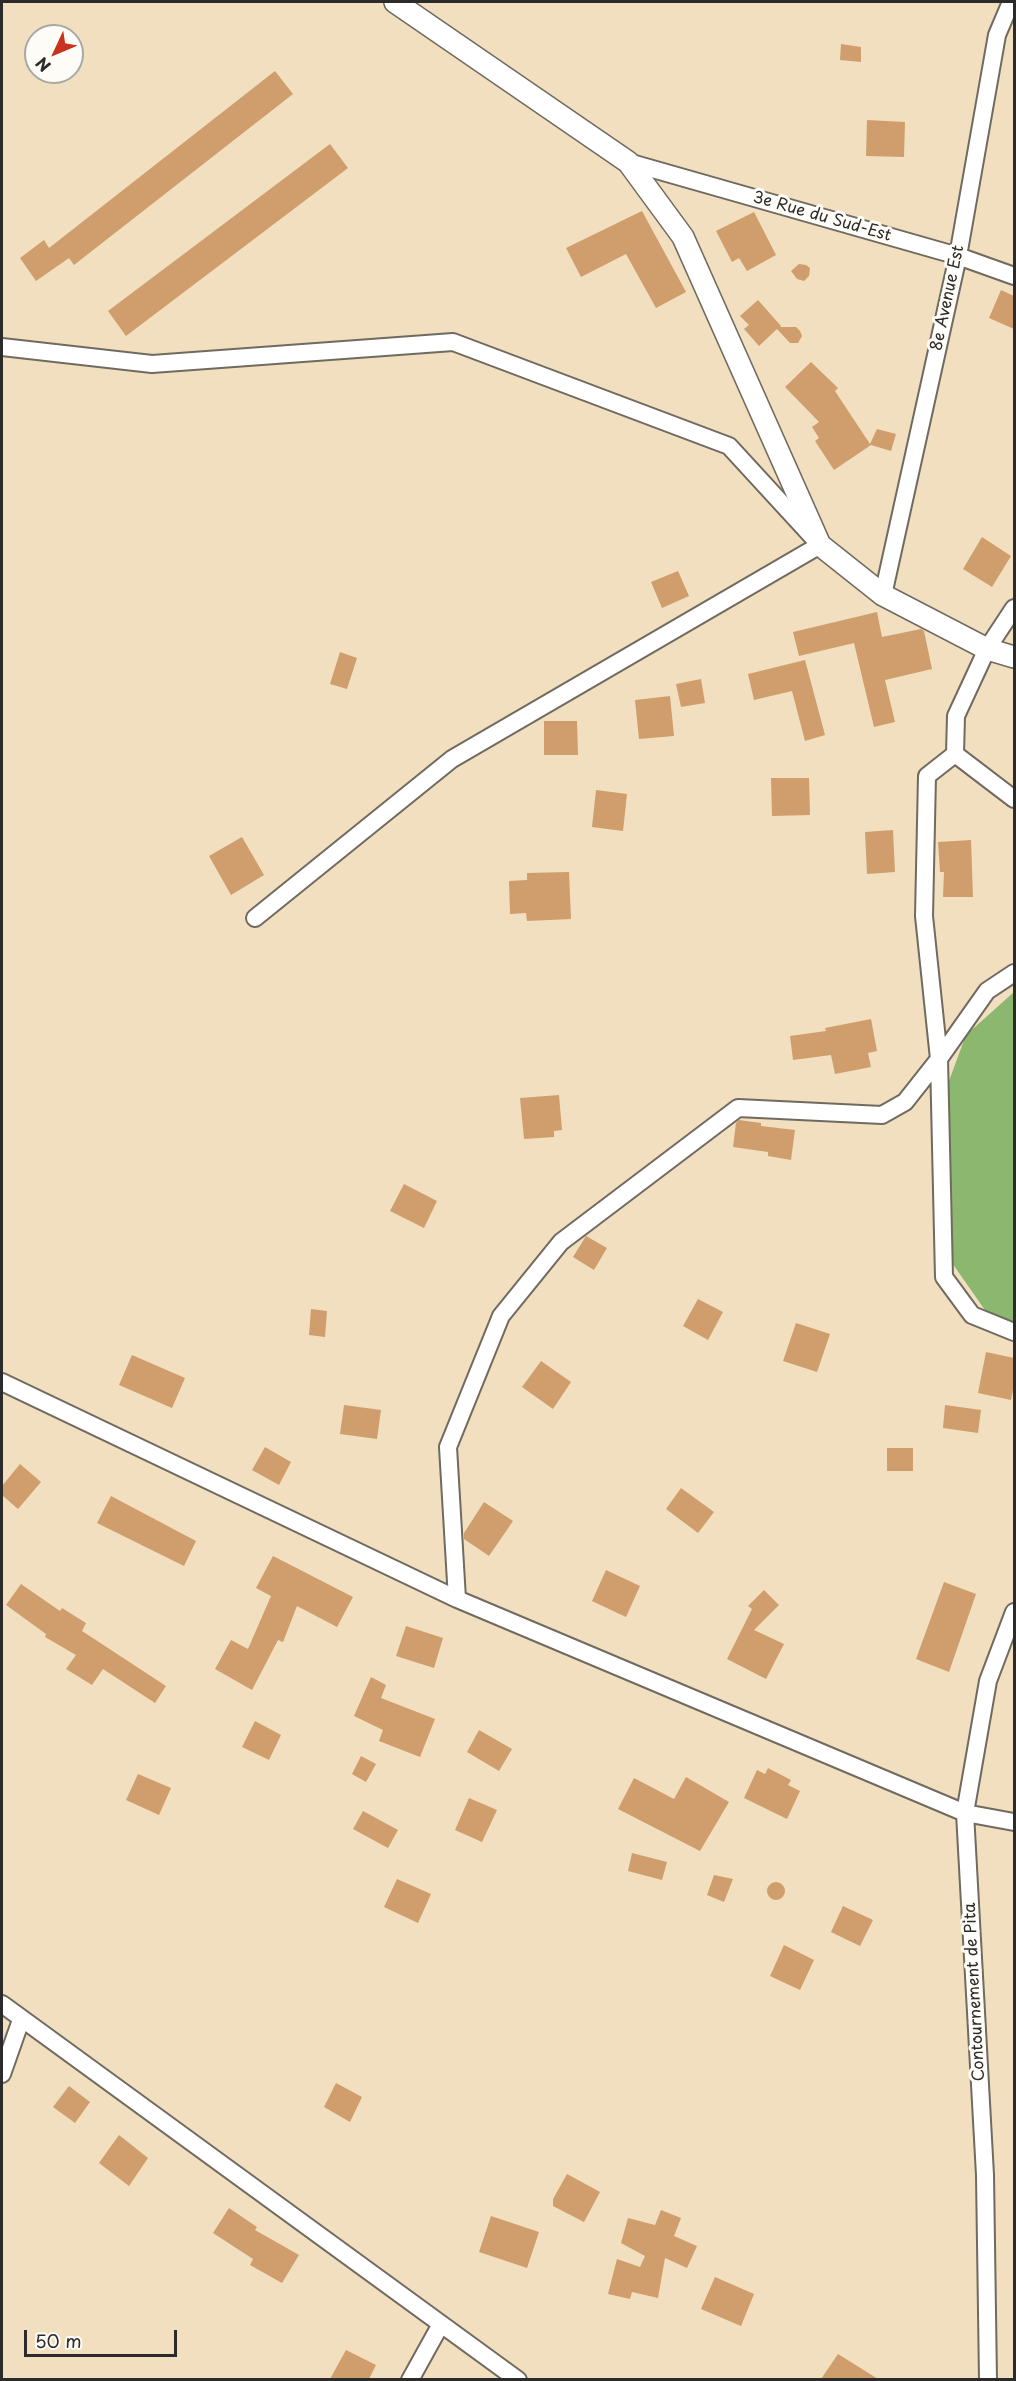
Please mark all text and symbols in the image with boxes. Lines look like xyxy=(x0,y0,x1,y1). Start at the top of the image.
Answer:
north arrow xyxy=(24,24,84,84)
text: N xyxy=(29,52,56,78)
street label: 3e Rue du Sud-Est xyxy=(751,188,893,246)
street label: 8e Avenue Est xyxy=(927,243,969,353)
street label: Contournement de Pita xyxy=(961,1902,989,2082)
scale bar xyxy=(27,2318,180,2356)
text: 50 m xyxy=(35,2327,82,2354)

